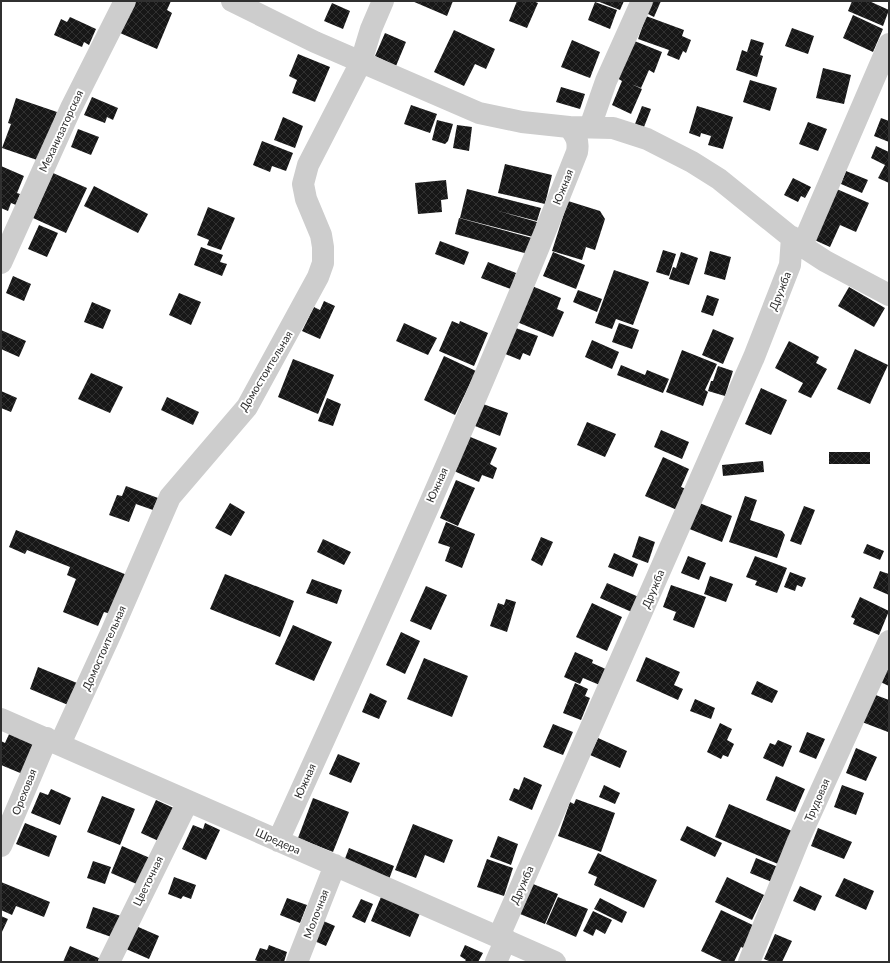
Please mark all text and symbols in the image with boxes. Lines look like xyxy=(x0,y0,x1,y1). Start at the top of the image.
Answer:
street label: Механизаторская xyxy=(36,88,85,174)
street label: Южная xyxy=(550,167,575,206)
street label: Дружба xyxy=(766,270,793,312)
street label: Домостоительная xyxy=(236,328,295,413)
street label: Южная xyxy=(423,465,450,504)
street label: Дружба xyxy=(639,568,666,610)
street label: Домостоительная xyxy=(79,603,128,692)
street label: Южная xyxy=(291,761,318,800)
street label: Ореховая xyxy=(8,767,39,817)
street label: Трудовая xyxy=(801,776,832,823)
street label: Шредера xyxy=(254,825,303,856)
street label: Цветочная xyxy=(130,854,165,908)
street label: Дружба xyxy=(507,864,536,906)
street label: Молочная xyxy=(300,887,331,940)

